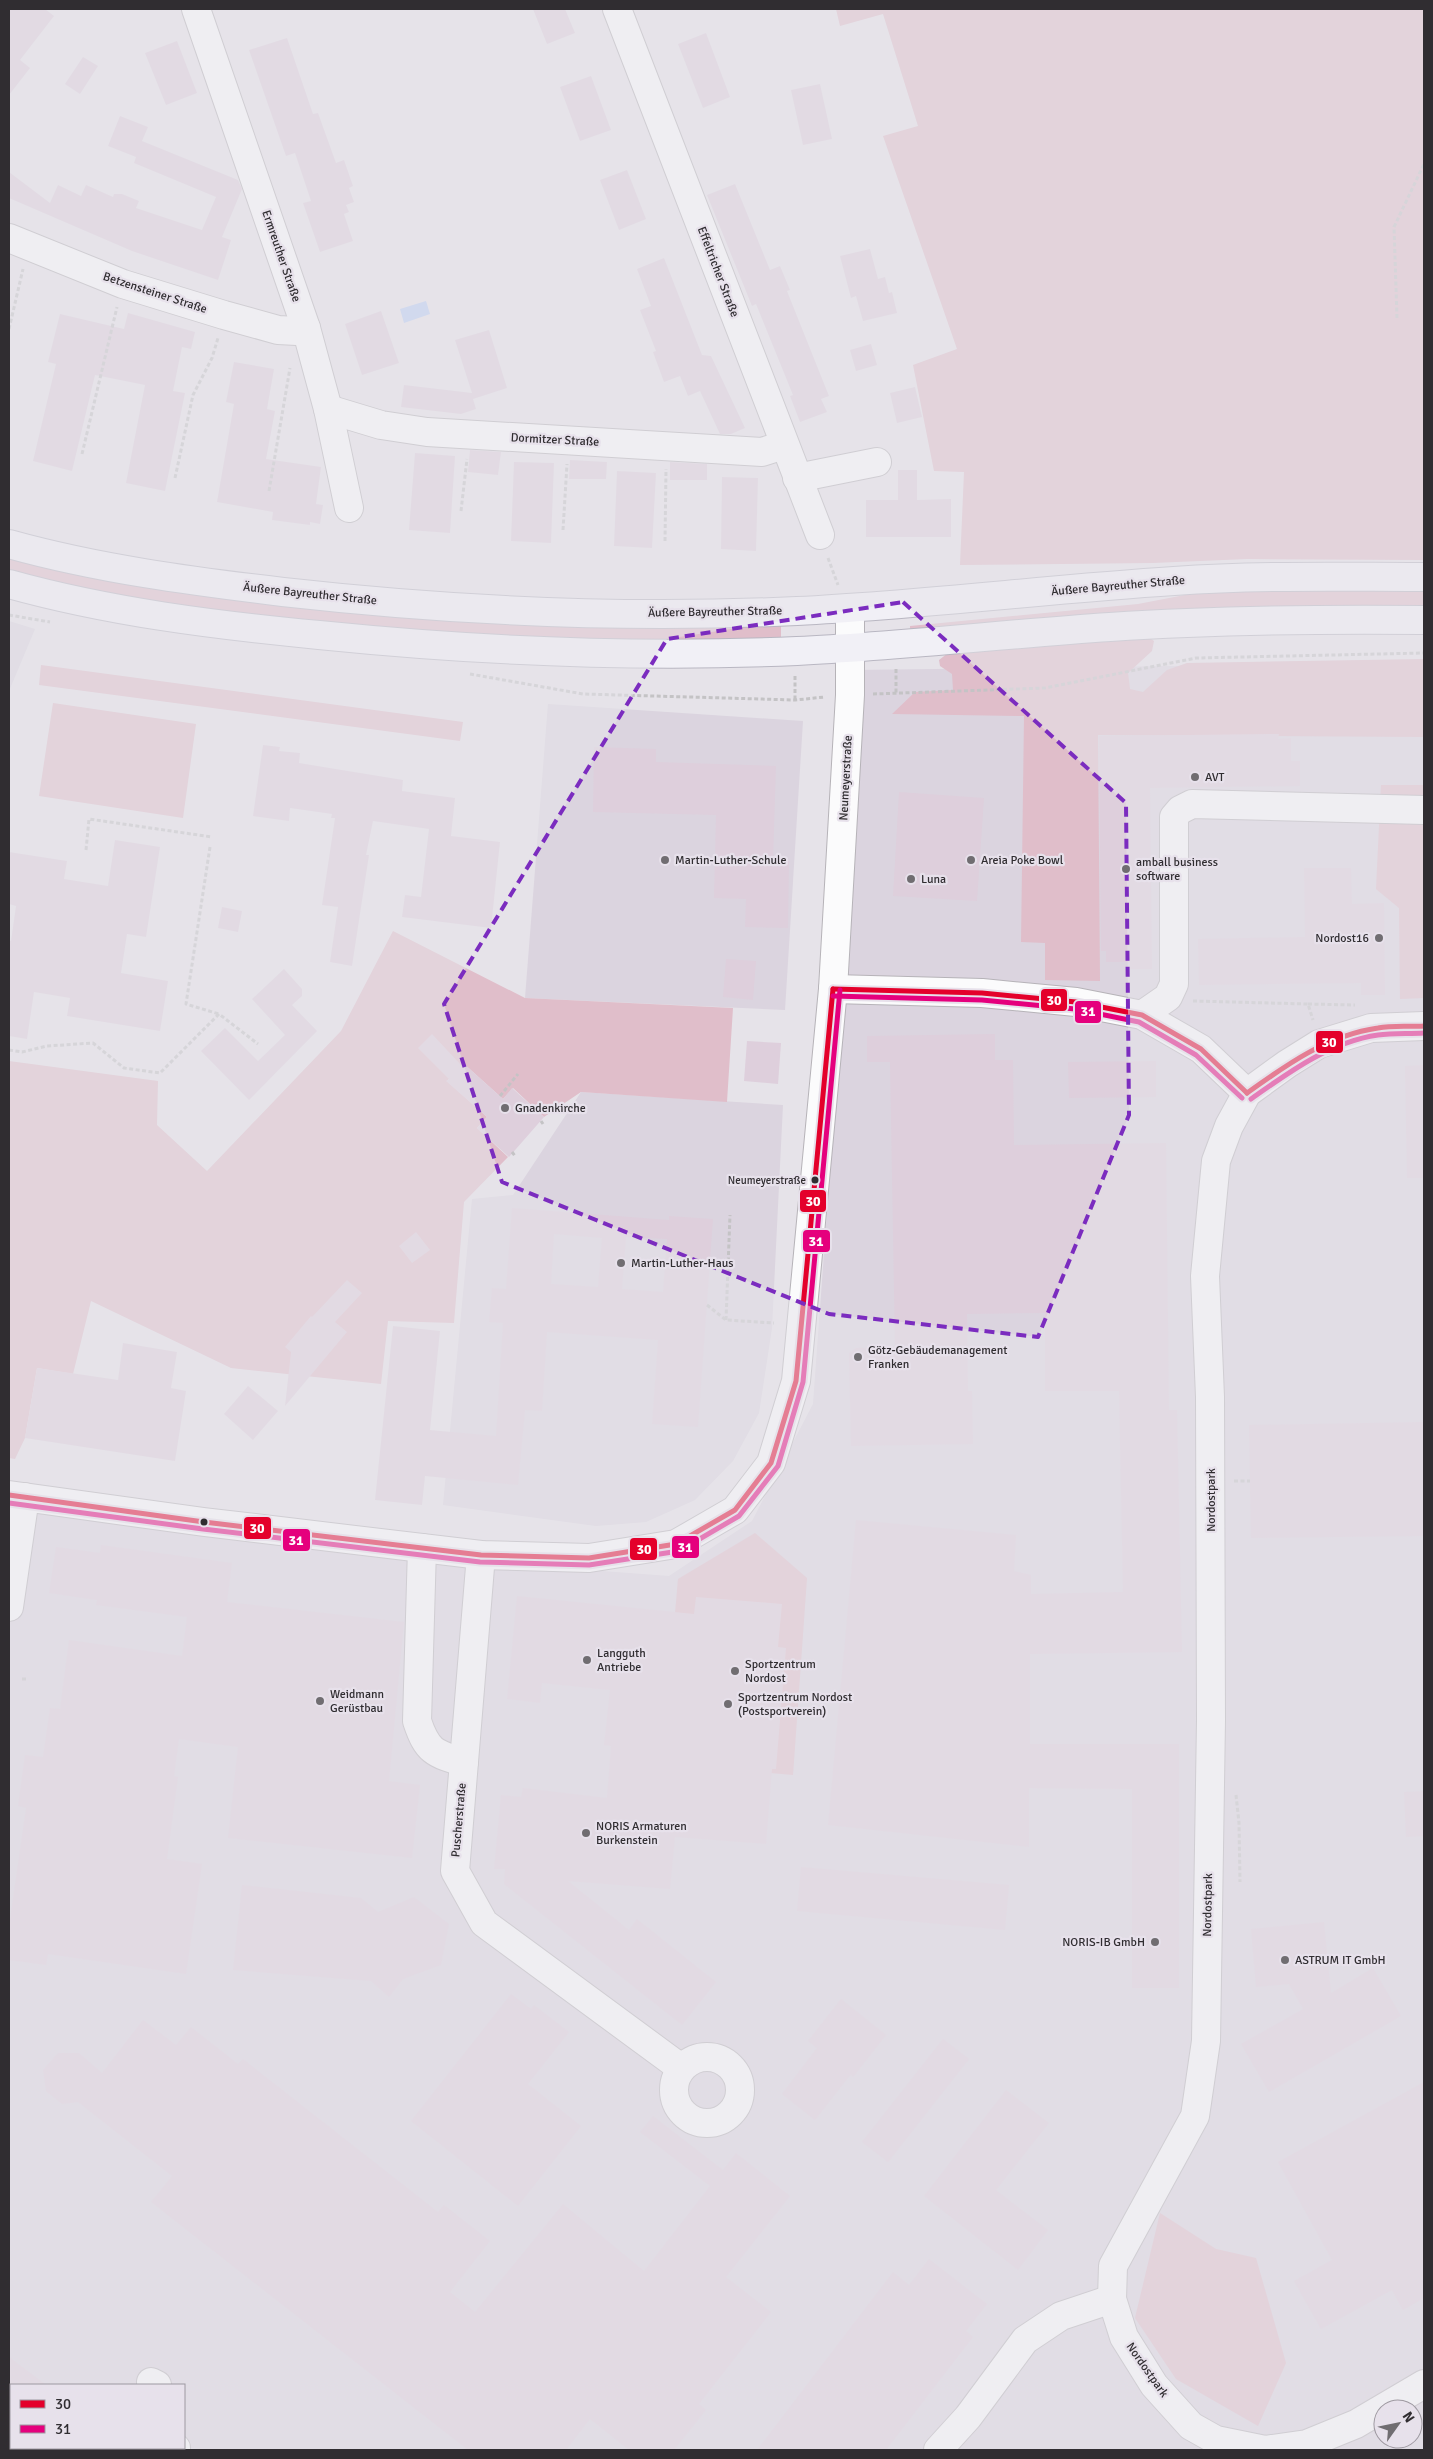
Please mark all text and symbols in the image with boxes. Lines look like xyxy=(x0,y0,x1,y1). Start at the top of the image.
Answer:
street label: Ermreuther Straße xyxy=(258,208,304,304)
street label: Effeltricher Straße xyxy=(694,225,742,319)
street label: Betzensteiner Straße xyxy=(101,269,209,317)
street label: Dormitzer Straße xyxy=(510,430,600,450)
street label: Äußere Bayreuther Straße xyxy=(1050,573,1186,599)
street label: Äußere Bayreuther Straße xyxy=(242,580,378,608)
street label: Äußere Bayreuther Straße xyxy=(648,603,782,621)
street label: Neumeyerstraße xyxy=(836,735,856,821)
place label: AVT xyxy=(1205,770,1225,785)
marker: AVT xyxy=(1189,771,1201,783)
place label: Martin-Luther-Schule xyxy=(675,853,786,868)
place label: Areia Poke Bowl xyxy=(981,853,1064,868)
marker: Martin-Luther-Schule xyxy=(659,854,671,866)
marker: Areia Poke Bowl xyxy=(965,854,977,866)
place label: amball business software xyxy=(1136,855,1218,884)
marker: amball business software xyxy=(1120,863,1132,875)
place label: Luna xyxy=(921,872,946,887)
marker: Luna xyxy=(905,873,917,885)
place label: Nordost16 xyxy=(1315,931,1369,946)
marker: Nordost16 xyxy=(1373,932,1385,944)
line badge: 30 xyxy=(1040,988,1068,1012)
text: 30 xyxy=(1046,992,1062,1009)
line badge: 31 xyxy=(1074,1000,1102,1024)
text: 31 xyxy=(1080,1003,1096,1020)
line badge: 30 xyxy=(1315,1030,1344,1054)
text: 30 xyxy=(1321,1034,1337,1051)
place label: Gnadenkirche xyxy=(515,1101,586,1116)
marker: Gnadenkirche xyxy=(499,1102,511,1114)
place label: Neumeyerstraße xyxy=(728,1174,806,1187)
marker: Neumeyerstraße xyxy=(810,1175,820,1185)
line badge: 30 xyxy=(799,1189,827,1213)
text: 30 xyxy=(805,1193,821,1210)
line badge: 31 xyxy=(802,1229,831,1253)
text: 31 xyxy=(808,1233,824,1250)
place label: Martin-Luther-Haus xyxy=(631,1256,734,1271)
marker: Martin-Luther-Haus xyxy=(615,1257,627,1269)
place label: Götz-Gebäudemanagement Franken xyxy=(868,1343,1008,1372)
marker: Götz-Gebäudemanagement Franken xyxy=(852,1351,864,1363)
street label: Nordostpark xyxy=(1204,1468,1219,1532)
line badge: 30 xyxy=(243,1516,272,1540)
unlabelled marker xyxy=(199,1517,209,1527)
text: 30 xyxy=(249,1520,265,1537)
line badge: 31 xyxy=(282,1528,311,1552)
text: 31 xyxy=(288,1532,304,1549)
line badge: 31 xyxy=(671,1535,700,1559)
line badge: 30 xyxy=(629,1537,658,1561)
text: 31 xyxy=(677,1539,693,1556)
text: 30 xyxy=(636,1541,652,1558)
place label: Langguth Antriebe xyxy=(597,1646,646,1675)
marker: Langguth Antriebe xyxy=(581,1654,593,1666)
place label: Sportzentrum Nordost xyxy=(745,1657,816,1686)
marker: Sportzentrum Nordost xyxy=(729,1665,741,1677)
place label: Weidmann Gerüstbau xyxy=(330,1687,384,1716)
place label: Sportzentrum Nordost (Postsportverein) xyxy=(738,1690,852,1719)
marker: Weidmann Gerüstbau xyxy=(314,1695,326,1707)
marker: Sportzentrum Nordost (Postsportverein) xyxy=(722,1698,734,1710)
street label: Puscherstraße xyxy=(448,1782,470,1858)
place label: NORIS Armaturen Burkenstein xyxy=(596,1819,687,1848)
marker: NORIS Armaturen Burkenstein xyxy=(580,1827,592,1839)
street label: Nordostpark xyxy=(1200,1873,1216,1937)
place label: NORIS-IB GmbH xyxy=(1062,1935,1145,1950)
marker: NORIS-IB GmbH xyxy=(1149,1936,1161,1948)
place label: ASTRUM IT GmbH xyxy=(1295,1953,1386,1968)
marker: ASTRUM IT GmbH xyxy=(1279,1954,1291,1966)
street label: Nordostpark xyxy=(1123,2340,1171,2400)
legend xyxy=(10,2384,185,2449)
text: 30 xyxy=(55,2395,71,2413)
north arrow xyxy=(1373,2399,1423,2449)
text: N xyxy=(1399,2408,1418,2426)
text: 31 xyxy=(55,2420,71,2438)

